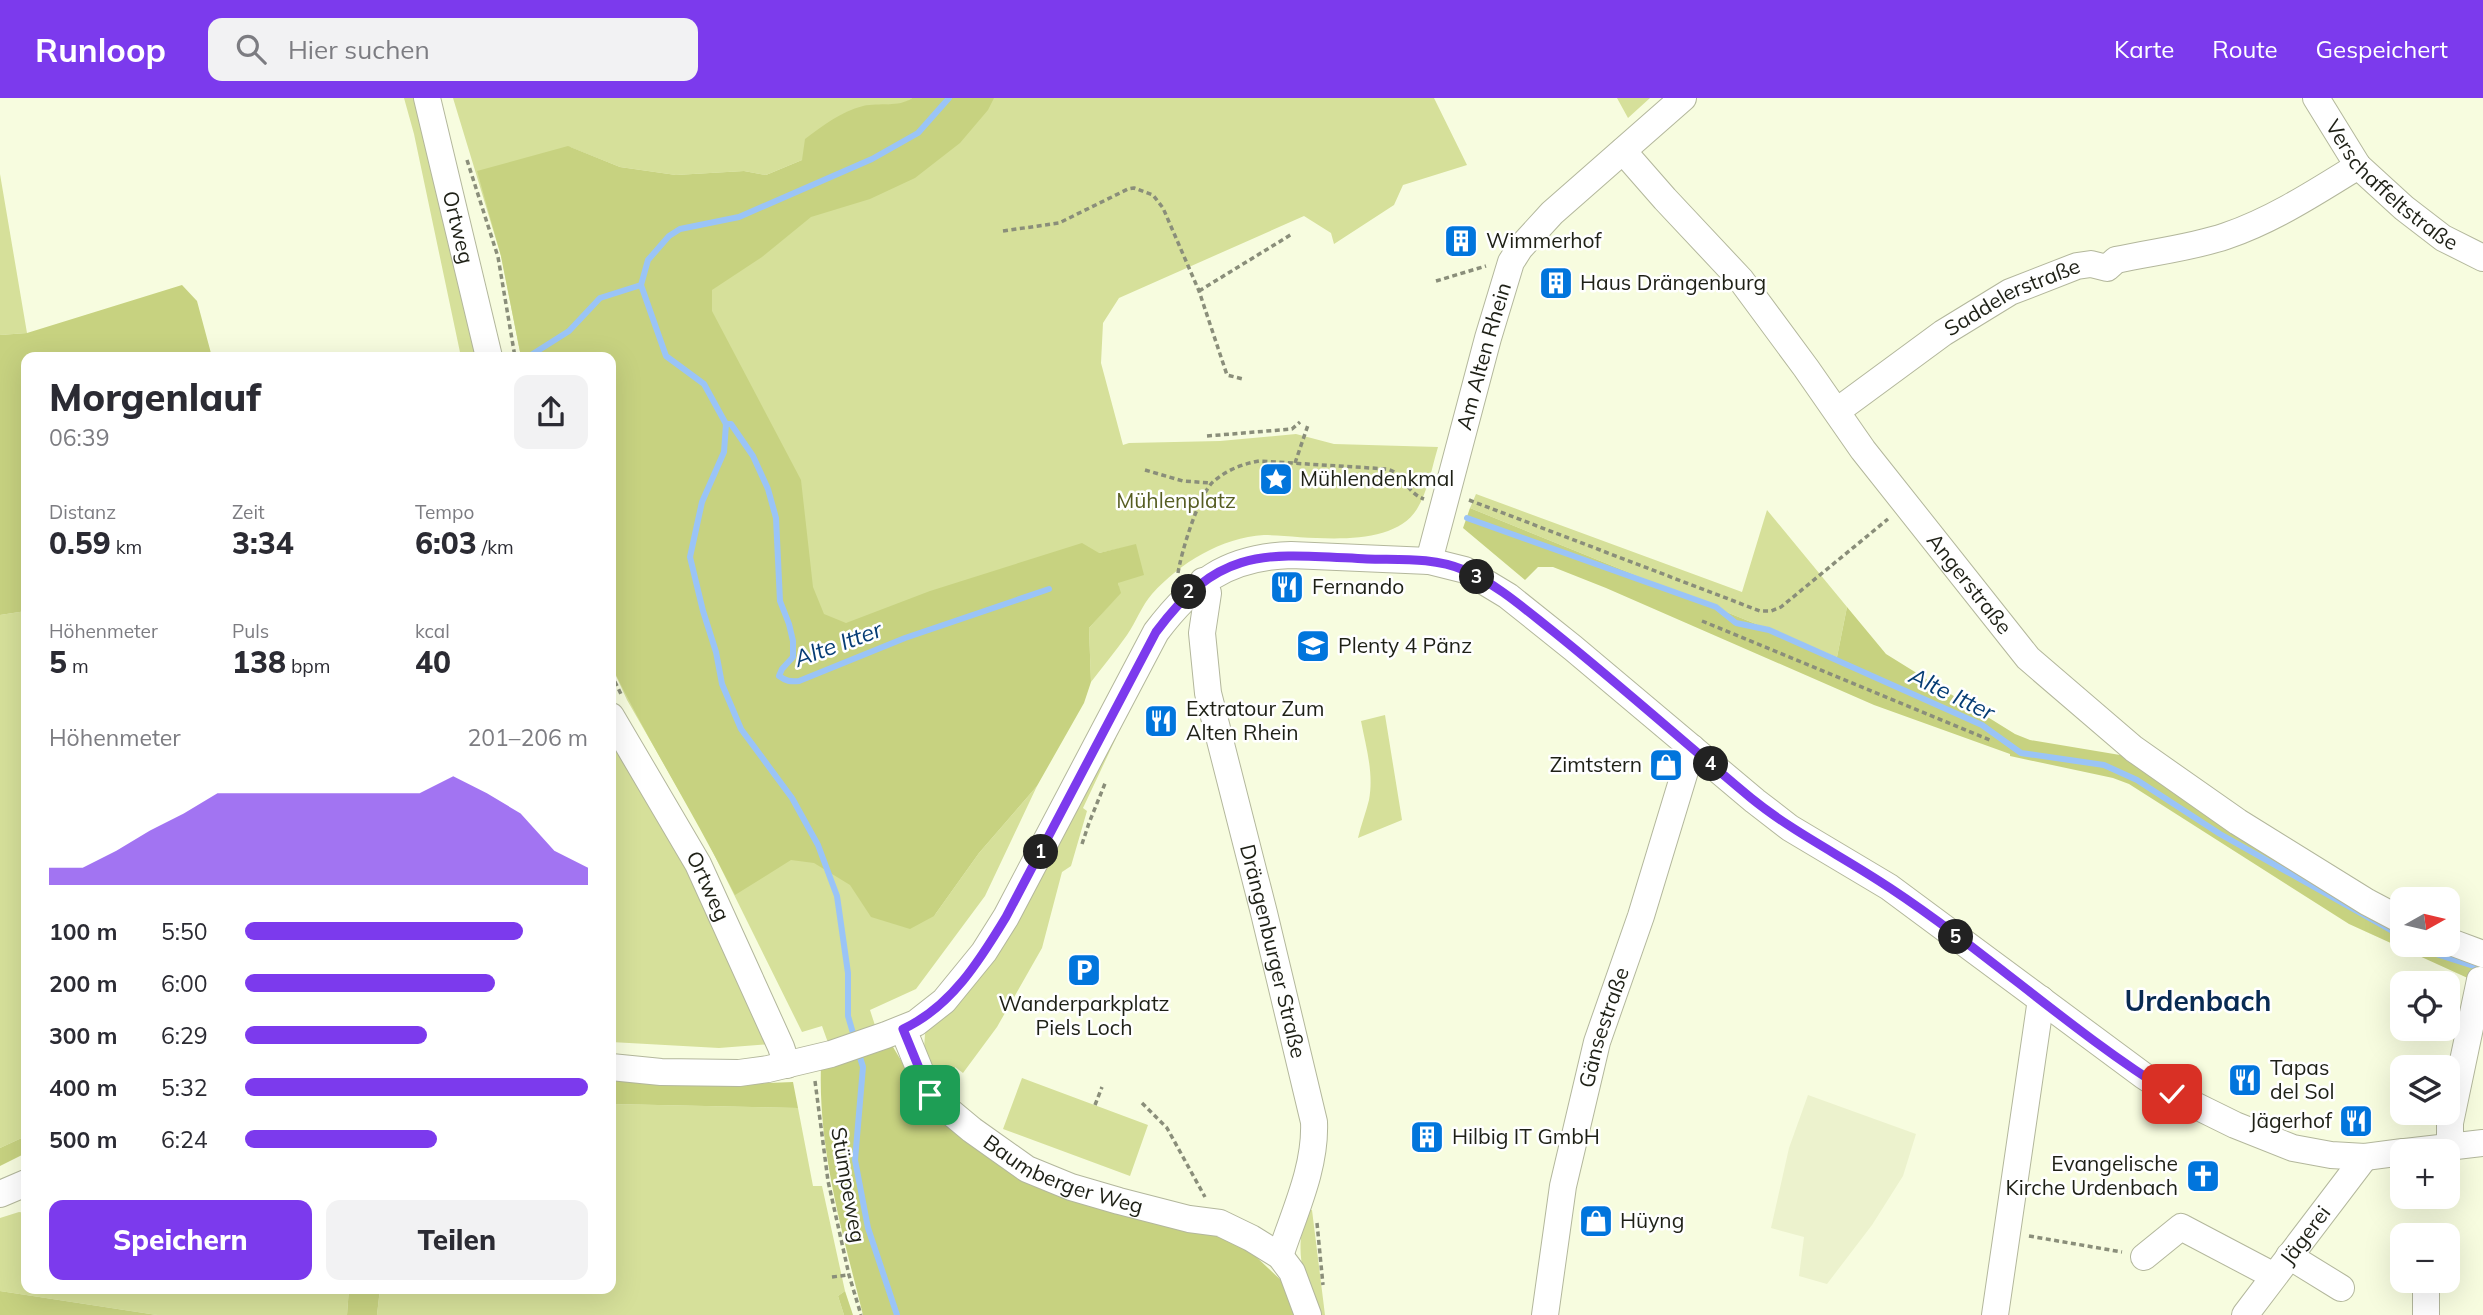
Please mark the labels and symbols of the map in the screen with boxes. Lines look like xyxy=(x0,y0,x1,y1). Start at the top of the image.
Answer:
street label: Verschaffeltstraße xyxy=(2320,114,2462,255)
street label: Ortweg xyxy=(438,188,480,266)
building icon: Wimmerhof xyxy=(1442,222,1480,260)
place label: Wimmerhof xyxy=(1486,227,1602,253)
street label: Saddelerstraße xyxy=(1939,252,2084,341)
building icon: Haus Drängenburg xyxy=(1537,264,1575,302)
place label: Haus Drängenburg xyxy=(1580,269,1766,295)
street label: Am Alten Rhein xyxy=(1450,279,1516,433)
place icon: Mühlendenkmal xyxy=(1257,460,1295,498)
place label: Mühlendenkmal xyxy=(1300,465,1454,491)
park label: Mühlenplatz xyxy=(1116,487,1236,513)
street label: Angerstraße xyxy=(1922,527,2018,639)
pin: 3 xyxy=(1460,560,1494,594)
restaurant icon: Fernando xyxy=(1268,568,1306,606)
place label: Fernando xyxy=(1312,573,1404,599)
pin: 2 xyxy=(1172,574,1206,610)
water label: Alte Itter xyxy=(789,614,887,673)
school or university icon: Plenty 4 Pänz xyxy=(1294,627,1332,665)
place label: Plenty 4 Pänz xyxy=(1338,632,1472,658)
water label: Alte Itter xyxy=(1904,660,2001,727)
place label: Extratour Zum Alten Rhein xyxy=(1186,695,1324,745)
restaurant icon: Extratour Zum Alten Rhein xyxy=(1142,702,1180,740)
shop icon: Zimtstern xyxy=(1647,746,1685,784)
pin: 4 xyxy=(1694,746,1728,782)
place label: Zimtstern xyxy=(1550,751,1642,777)
pin: 1 xyxy=(1024,834,1058,870)
street label: Drängenburger Straße xyxy=(1235,841,1312,1061)
street label: Ortweg xyxy=(681,846,736,925)
north arrow xyxy=(2390,887,2460,957)
pin: 5 xyxy=(1938,920,1974,954)
parking icon: Wanderparkplatz Piels Loch xyxy=(1065,951,1103,989)
street label: Gänsestraße xyxy=(1573,964,1634,1090)
district label: Urdenbach xyxy=(2125,983,2271,1018)
place label: Wanderparkplatz Piels Loch xyxy=(999,990,1169,1040)
place label: Tapas del Sol xyxy=(2270,1054,2335,1104)
restaurant icon: Tapas del Sol xyxy=(2226,1061,2264,1099)
pin xyxy=(2142,1064,2202,1124)
pin xyxy=(900,1065,960,1125)
restaurant icon: Jägerhof xyxy=(2337,1102,2375,1140)
place label: Jägerhof xyxy=(2249,1107,2333,1133)
building icon: Hilbig IT GmbH xyxy=(1408,1118,1446,1156)
place label: Hilbig IT GmbH xyxy=(1452,1123,1600,1149)
street label: Stümpeweg xyxy=(826,1125,872,1245)
street label: Baumberger Weg xyxy=(979,1128,1146,1219)
place label: Evangelische Kirche Urdenbach xyxy=(2006,1150,2178,1200)
church icon: Evangelische Kirche Urdenbach xyxy=(2184,1157,2222,1195)
street label: Jägerei xyxy=(2274,1200,2335,1270)
shop icon: Hüyng xyxy=(1577,1202,1615,1240)
place label: Hüyng xyxy=(1620,1207,1684,1233)

